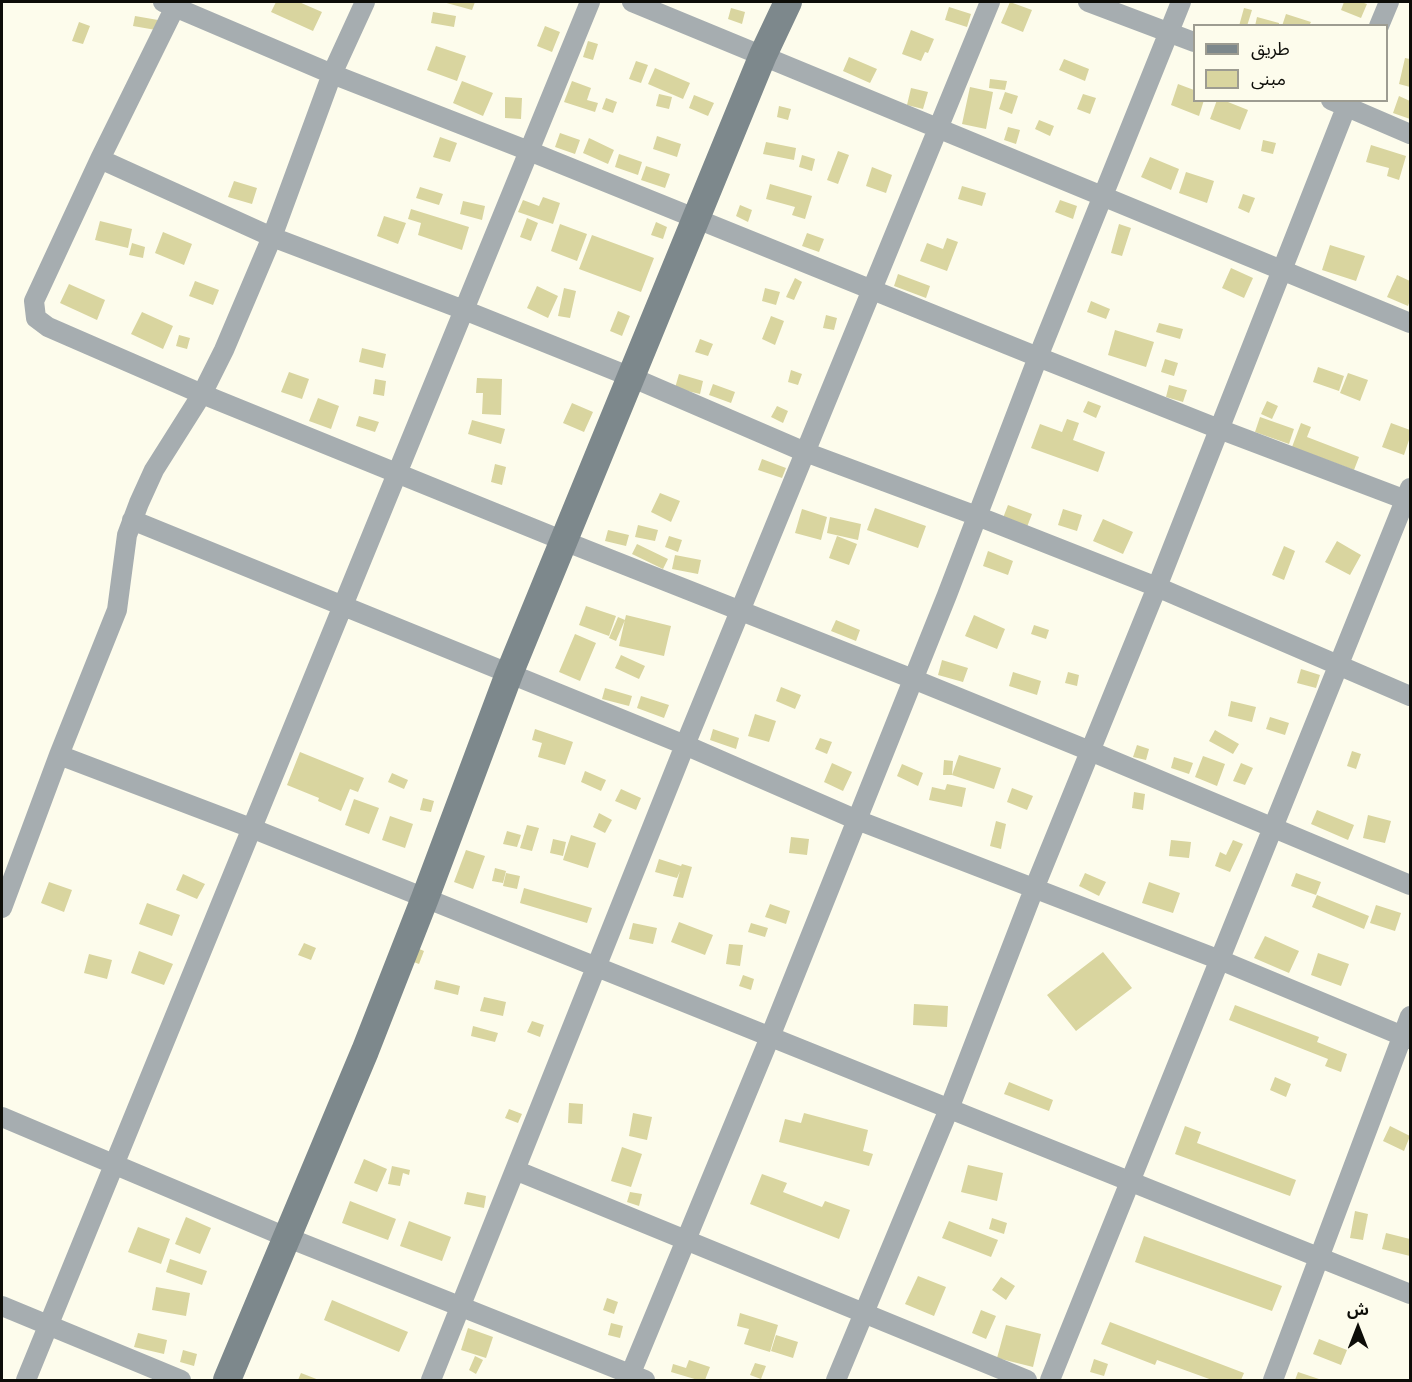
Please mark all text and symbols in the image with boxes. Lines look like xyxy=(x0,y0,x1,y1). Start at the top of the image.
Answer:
legend xyxy=(1193,24,1388,102)
text: طريق xyxy=(1251,37,1290,61)
text: مبنى xyxy=(1251,67,1286,91)
north arrow xyxy=(1328,1298,1388,1358)
text: ش xyxy=(1347,1299,1369,1321)

